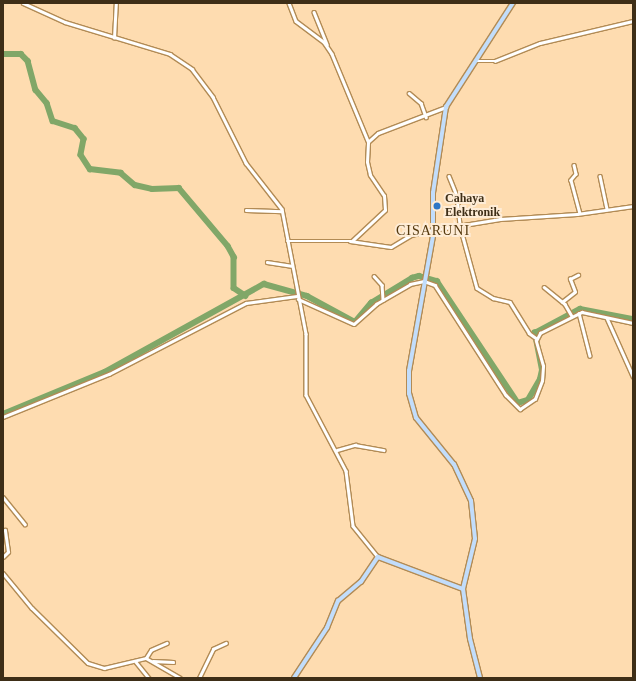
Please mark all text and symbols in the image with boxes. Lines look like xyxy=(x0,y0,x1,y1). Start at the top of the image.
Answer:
place label: Cahaya Elektronik xyxy=(445,192,500,220)
marker: Cahaya Elektronik xyxy=(432,201,442,211)
district label: CISARUNI xyxy=(396,223,470,239)

